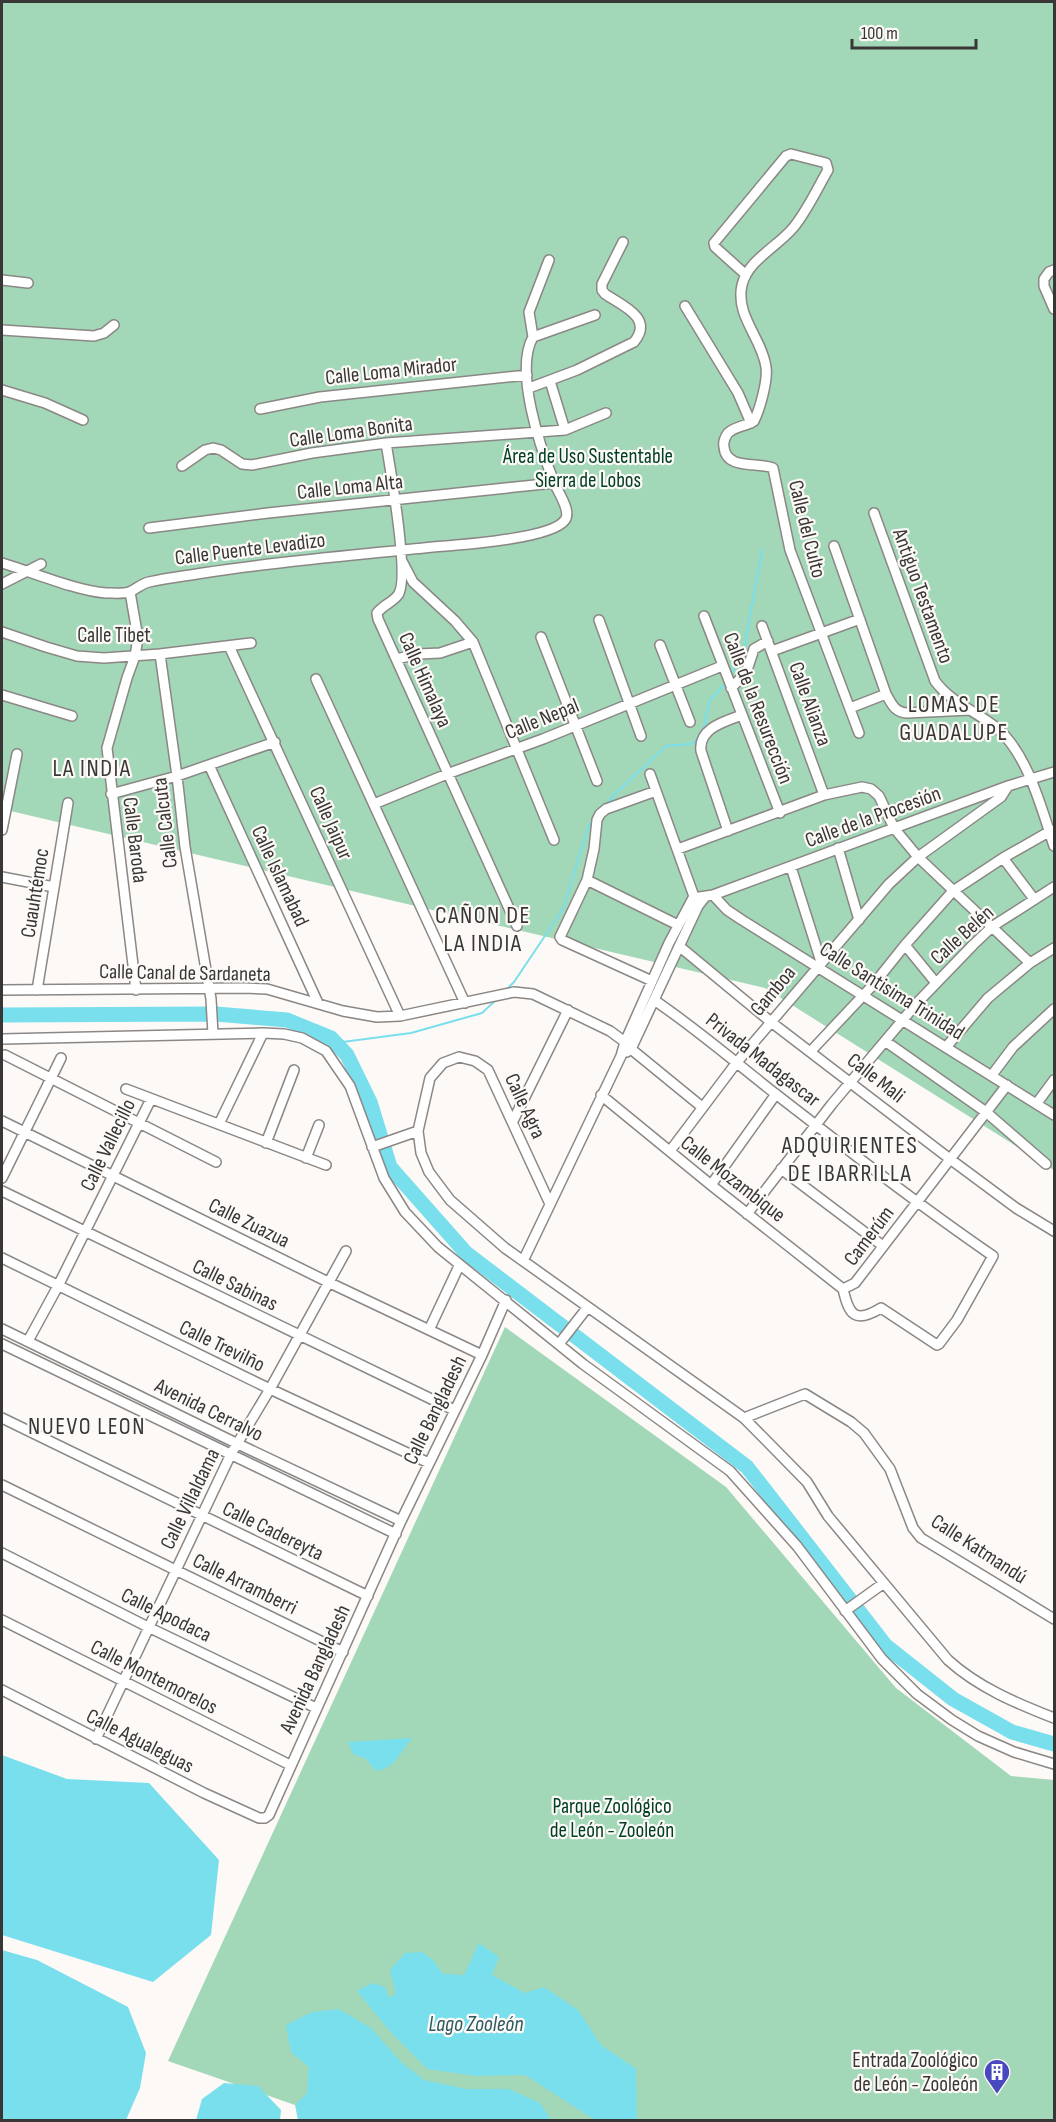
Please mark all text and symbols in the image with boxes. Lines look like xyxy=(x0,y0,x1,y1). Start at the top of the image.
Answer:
scale bar xyxy=(852,12,976,50)
text: 100 m xyxy=(861,23,898,44)
street label: Calle Loma Mirador xyxy=(324,352,458,390)
street label: Calle Loma Bonita xyxy=(288,411,414,453)
park label: Área de Uso Sustentable Sierra de Lobos xyxy=(502,444,673,493)
street label: Calle Loma Alta xyxy=(296,469,404,505)
street label: Calle del Culto xyxy=(783,478,831,580)
street label: Antiguo Testamento xyxy=(887,524,959,667)
street label: Calle Puente Levadizo xyxy=(173,527,327,571)
street label: Calle Tibet xyxy=(77,623,151,648)
street label: Calle Himalaya xyxy=(393,629,457,731)
street label: Calle de la Resurección xyxy=(718,629,798,787)
street label: Calle Alianza xyxy=(783,659,837,749)
district label: LOMAS DE GUADALUPE xyxy=(899,690,1009,747)
street label: Calle Nepal xyxy=(501,693,583,745)
district label: LA INDIA xyxy=(52,754,132,783)
street label: Calle Calcuta xyxy=(147,776,183,870)
street label: Calle de la Procesión xyxy=(802,781,944,853)
street label: Calle Jaipur xyxy=(304,783,358,863)
street label: Calle Baroda xyxy=(117,796,153,884)
street label: Calle Islamabad xyxy=(246,822,314,930)
street label: Cuauhtémoc xyxy=(16,847,54,939)
street label: Calle Belén xyxy=(925,900,999,970)
district label: CAÑON DE LA INDIA xyxy=(435,901,531,958)
street label: Calle Santisima Trinidad xyxy=(815,936,969,1046)
street label: Calle Canal de Sardaneta xyxy=(99,959,271,987)
street label: Gamboa xyxy=(745,961,801,1021)
street label: Privada Madagascar xyxy=(701,1008,825,1112)
street label: Calle Mali xyxy=(842,1048,910,1108)
street label: Calle Agra xyxy=(499,1069,551,1143)
street label: Calle Vallecillo xyxy=(75,1095,141,1195)
street label: Calle Mozambique xyxy=(676,1130,790,1228)
district label: ADQUIRIENTES DE IBARRILLA xyxy=(781,1131,918,1188)
street label: Calle Zuazua xyxy=(204,1193,294,1253)
street label: Camerúm xyxy=(839,1201,899,1271)
street label: Calle Sabinas xyxy=(188,1254,282,1316)
street label: Calle Trevilño xyxy=(175,1315,269,1377)
street label: Calle Bangladesh xyxy=(398,1351,472,1469)
street label: Avenida Cerralvo xyxy=(150,1373,267,1447)
district label: NUEVO LEON xyxy=(28,1412,146,1441)
street label: Calle Villaldama xyxy=(155,1445,225,1553)
street label: Calle Cadereyta xyxy=(218,1496,328,1566)
street label: Calle Katmandú xyxy=(926,1509,1032,1589)
street label: Calle Arramberri xyxy=(189,1548,301,1620)
street label: Calle Apodaca xyxy=(117,1582,215,1648)
street label: Avenida Bangladesh xyxy=(274,1601,356,1738)
street label: Calle Montemorelos xyxy=(86,1634,222,1720)
street label: Calle Agualeguas xyxy=(82,1703,198,1779)
park label: Parque Zoológico de León - Zooleón xyxy=(550,1794,674,1843)
water label: Lago Zooleón xyxy=(428,2011,524,2038)
place label: Entrada Zoológico de León - Zooleón xyxy=(852,2048,978,2097)
building icon: Entrada Zoológico de León - Zooleón xyxy=(982,2057,1012,2095)

